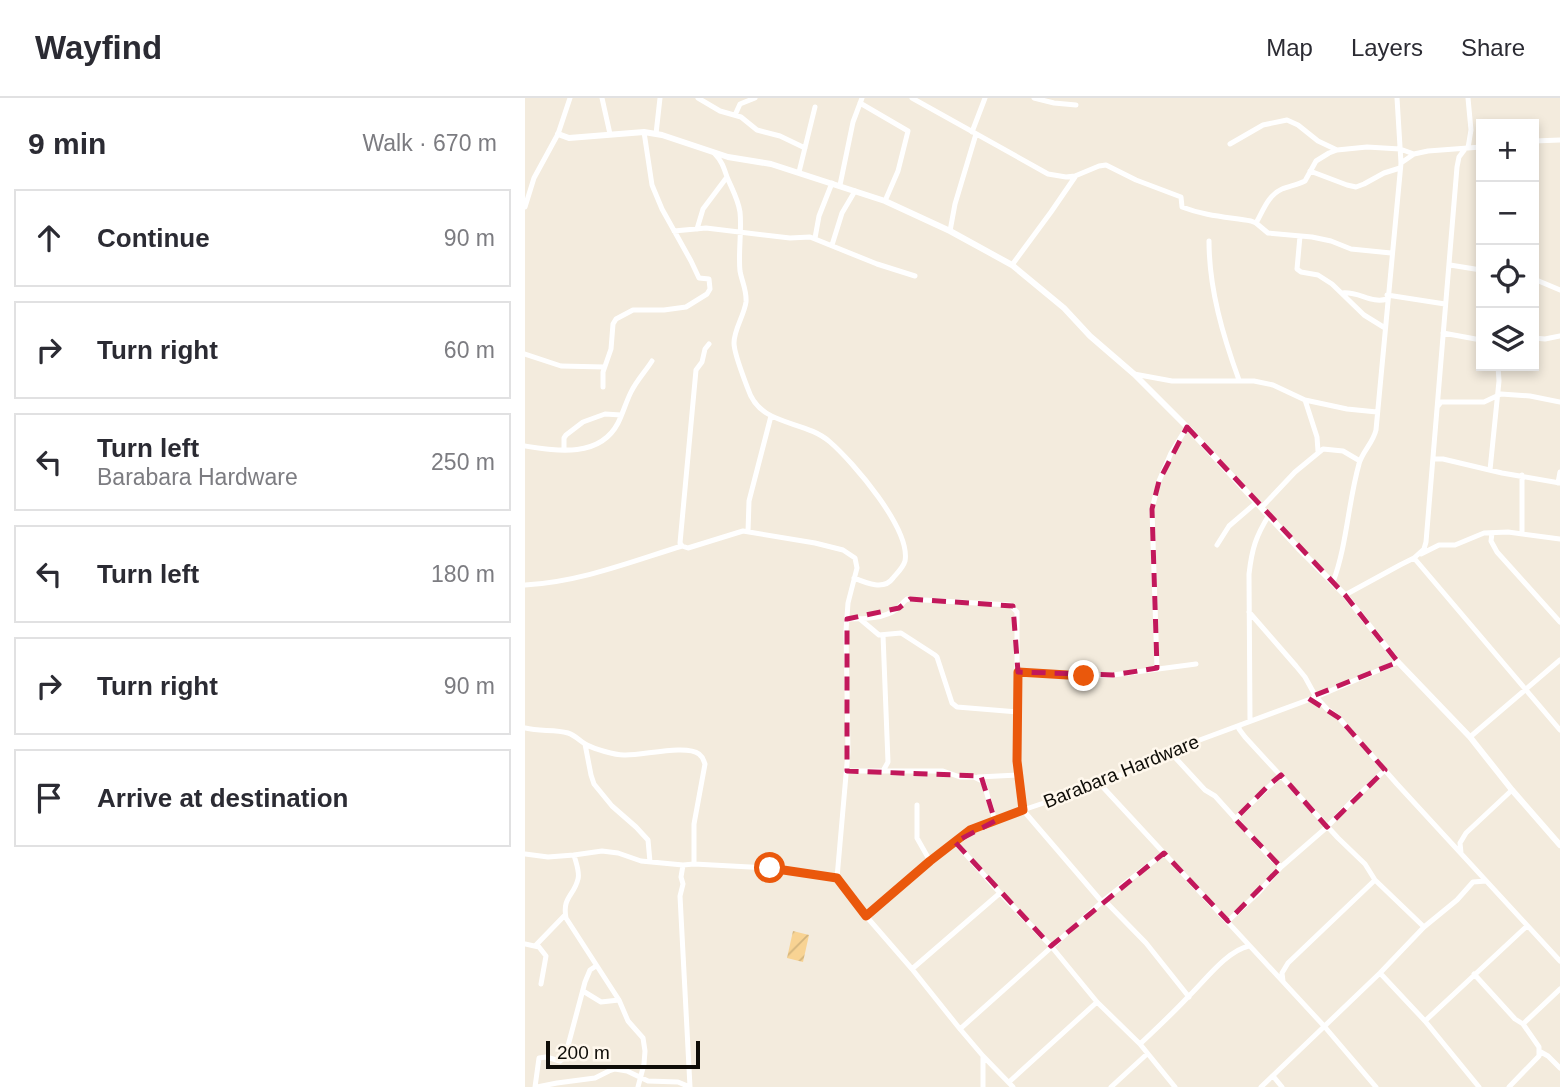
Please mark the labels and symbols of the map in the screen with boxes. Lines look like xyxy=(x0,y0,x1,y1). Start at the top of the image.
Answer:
route end xyxy=(1068,660,1099,691)
street label: Barabara Hardware xyxy=(1040,731,1202,812)
route start xyxy=(754,852,785,883)
scale bar xyxy=(546,1038,700,1070)

